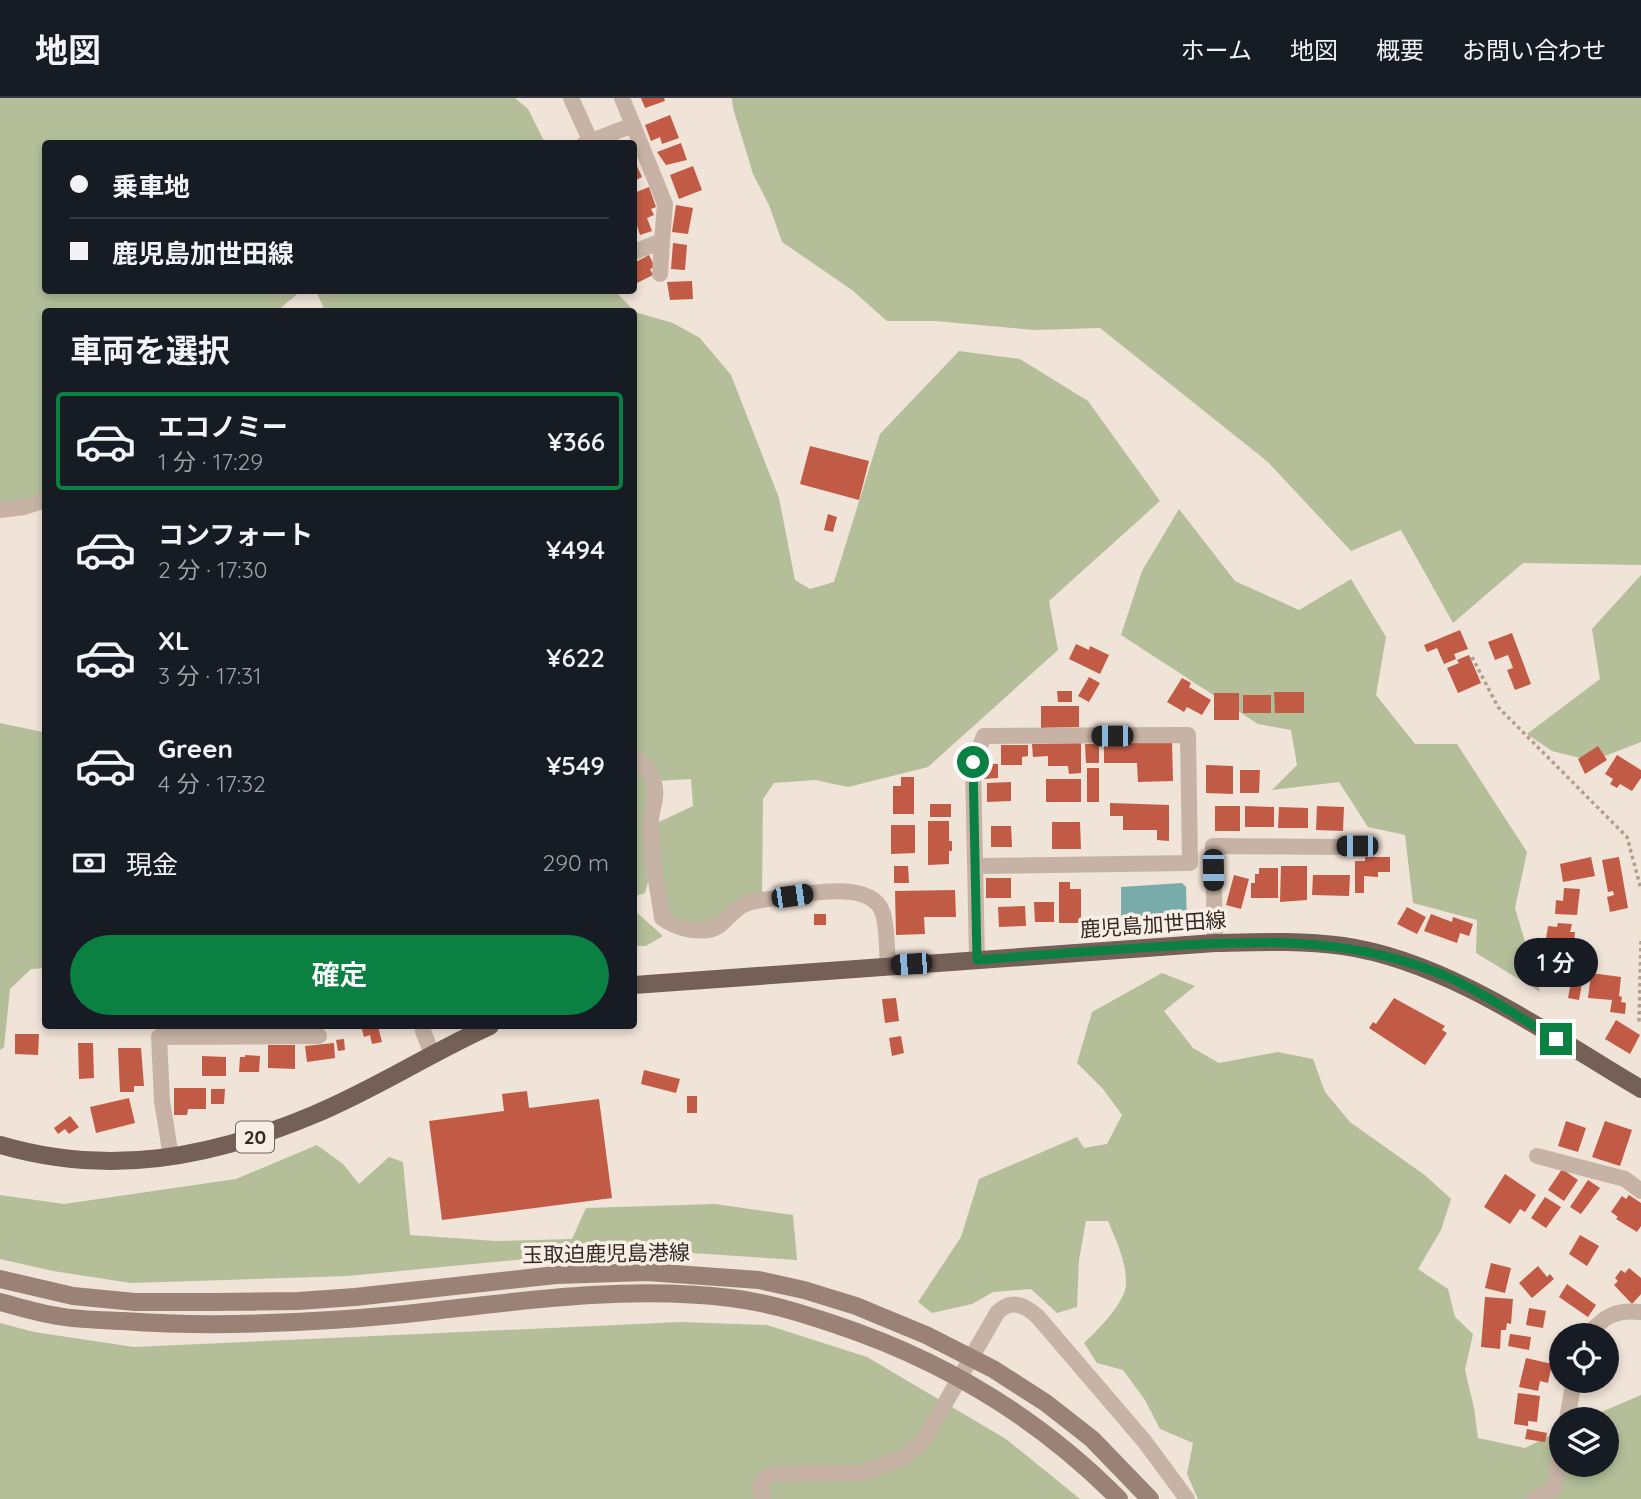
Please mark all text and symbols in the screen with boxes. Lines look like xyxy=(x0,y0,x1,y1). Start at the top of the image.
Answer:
text: 地図 xyxy=(35,29,101,70)
text: ホーム xyxy=(1181,35,1252,65)
text: 地図 xyxy=(1290,35,1338,65)
text: 概要 xyxy=(1376,35,1424,65)
text: お問い合わせ xyxy=(1462,35,1606,65)
text: 乗車地 xyxy=(112,170,190,203)
text: 鹿児島加世田線 xyxy=(112,237,294,270)
text: 車両を選択 xyxy=(70,330,230,370)
icon: car xyxy=(74,410,137,473)
text: エコノミー xyxy=(158,410,288,443)
text: ¥366 xyxy=(547,425,605,458)
text: 1 分 · 17:29 xyxy=(158,447,263,476)
icon: car xyxy=(74,518,137,581)
text: コンフォート xyxy=(158,518,313,551)
text: ¥494 xyxy=(546,533,605,566)
text: 2 分 · 17:30 xyxy=(158,555,267,584)
text: XL xyxy=(158,624,190,657)
icon: car xyxy=(74,626,137,689)
text: ¥622 xyxy=(546,641,605,674)
text: 3 分 · 17:31 xyxy=(158,661,262,690)
car xyxy=(1092,726,1134,747)
text: Green xyxy=(158,732,233,765)
icon: car xyxy=(74,734,137,797)
route start xyxy=(957,746,989,778)
text: ¥549 xyxy=(546,749,605,782)
text: 4 分 · 17:32 xyxy=(158,769,266,798)
car xyxy=(1337,836,1379,857)
icon: cash xyxy=(70,844,108,882)
text: 現金 xyxy=(126,848,178,881)
text: 290 m xyxy=(542,848,609,877)
car xyxy=(1203,849,1224,891)
car xyxy=(770,883,815,909)
street label: 鹿児島加世田線 xyxy=(1079,906,1227,942)
button: 確定 xyxy=(70,935,609,1015)
callout: 1 分 xyxy=(1514,937,1598,986)
text: 1 分 xyxy=(1537,948,1575,977)
car xyxy=(890,952,933,976)
route end xyxy=(1540,1023,1572,1055)
road number: 20 xyxy=(236,1121,274,1152)
street label: 玉取迫鹿児島港線 xyxy=(522,1239,690,1267)
map controls xyxy=(1549,1323,1619,1477)
button: locate xyxy=(1549,1323,1619,1393)
button: layers xyxy=(1549,1407,1619,1477)

